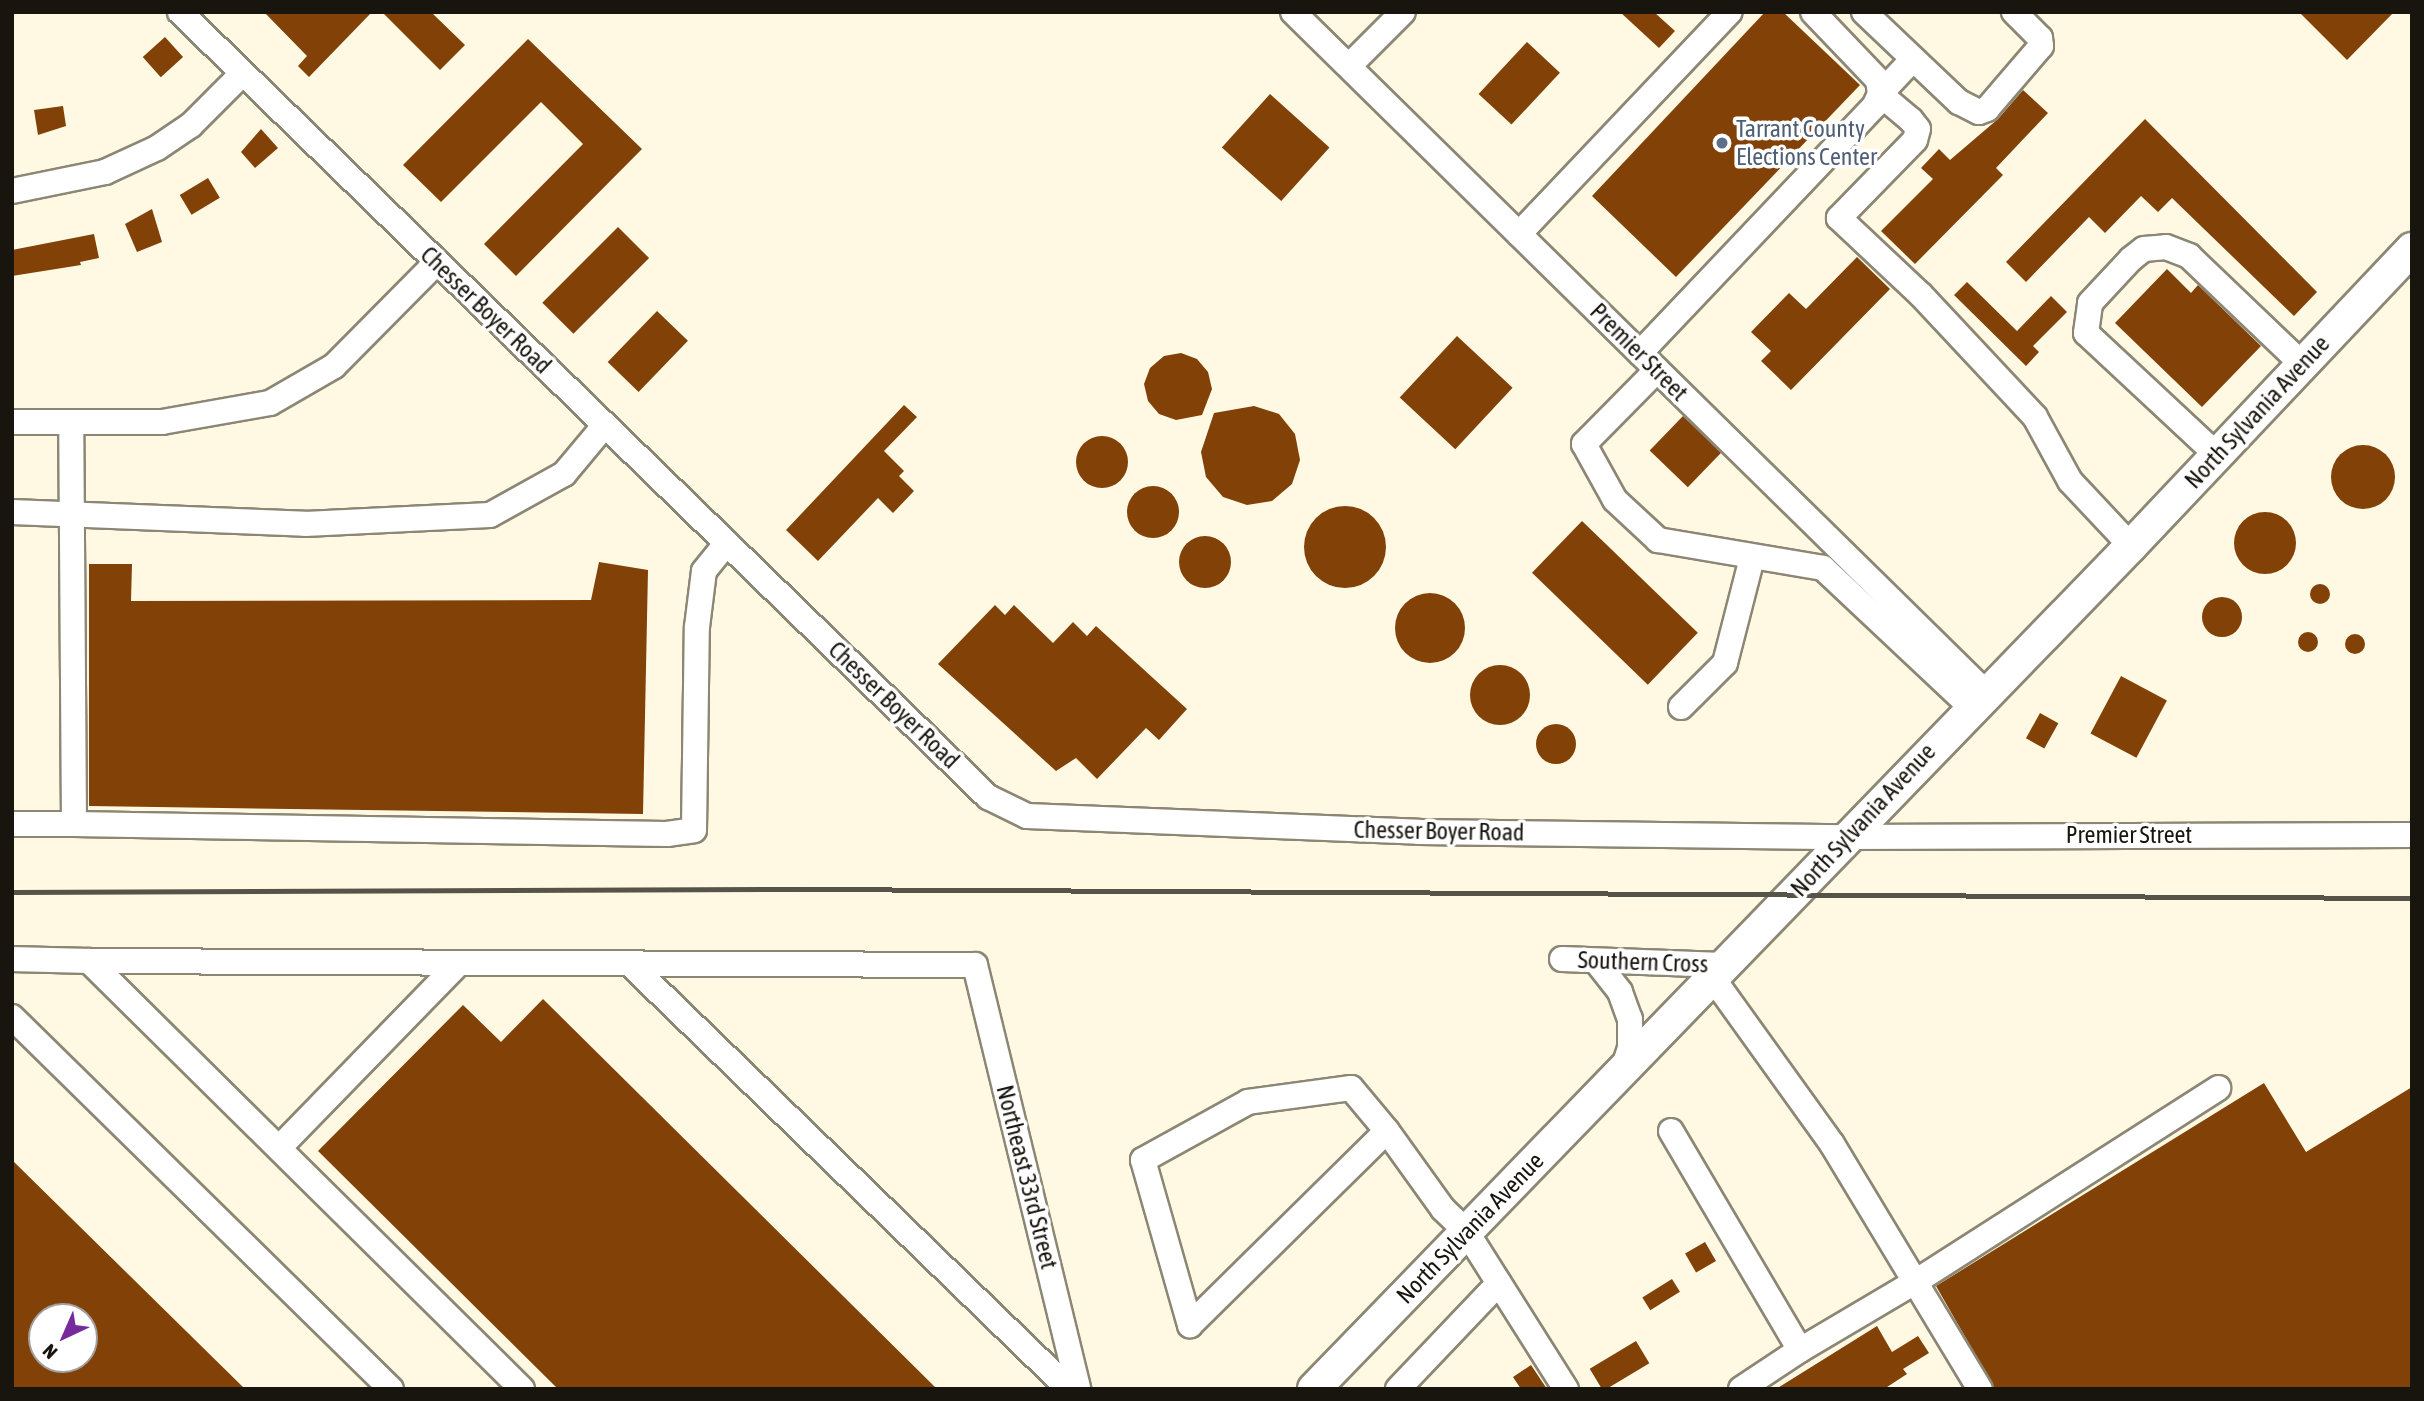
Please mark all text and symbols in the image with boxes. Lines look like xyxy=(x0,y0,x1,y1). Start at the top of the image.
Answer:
place label: Tarrant County Elections Center xyxy=(1736,115,1877,171)
marker: Tarrant County Elections Center xyxy=(1714,135,1730,151)
street label: Chesser Boyer Road xyxy=(415,240,557,380)
street label: Premier Street xyxy=(1584,297,1694,407)
street label: North Sylvania Avenue xyxy=(2179,329,2335,495)
street label: Chesser Boyer Road xyxy=(823,635,965,775)
street label: North Sylvania Avenue xyxy=(1785,737,1941,903)
street label: Chesser Boyer Road xyxy=(1353,815,1525,847)
street label: Premier Street xyxy=(2066,821,2192,849)
street label: Southern Cross xyxy=(1577,945,1709,979)
street label: Northeast 33rd Street xyxy=(990,1082,1064,1272)
street label: North Sylvania Avenue xyxy=(1391,1146,1549,1310)
north arrow xyxy=(28,1303,98,1373)
text: N xyxy=(38,1340,61,1363)

